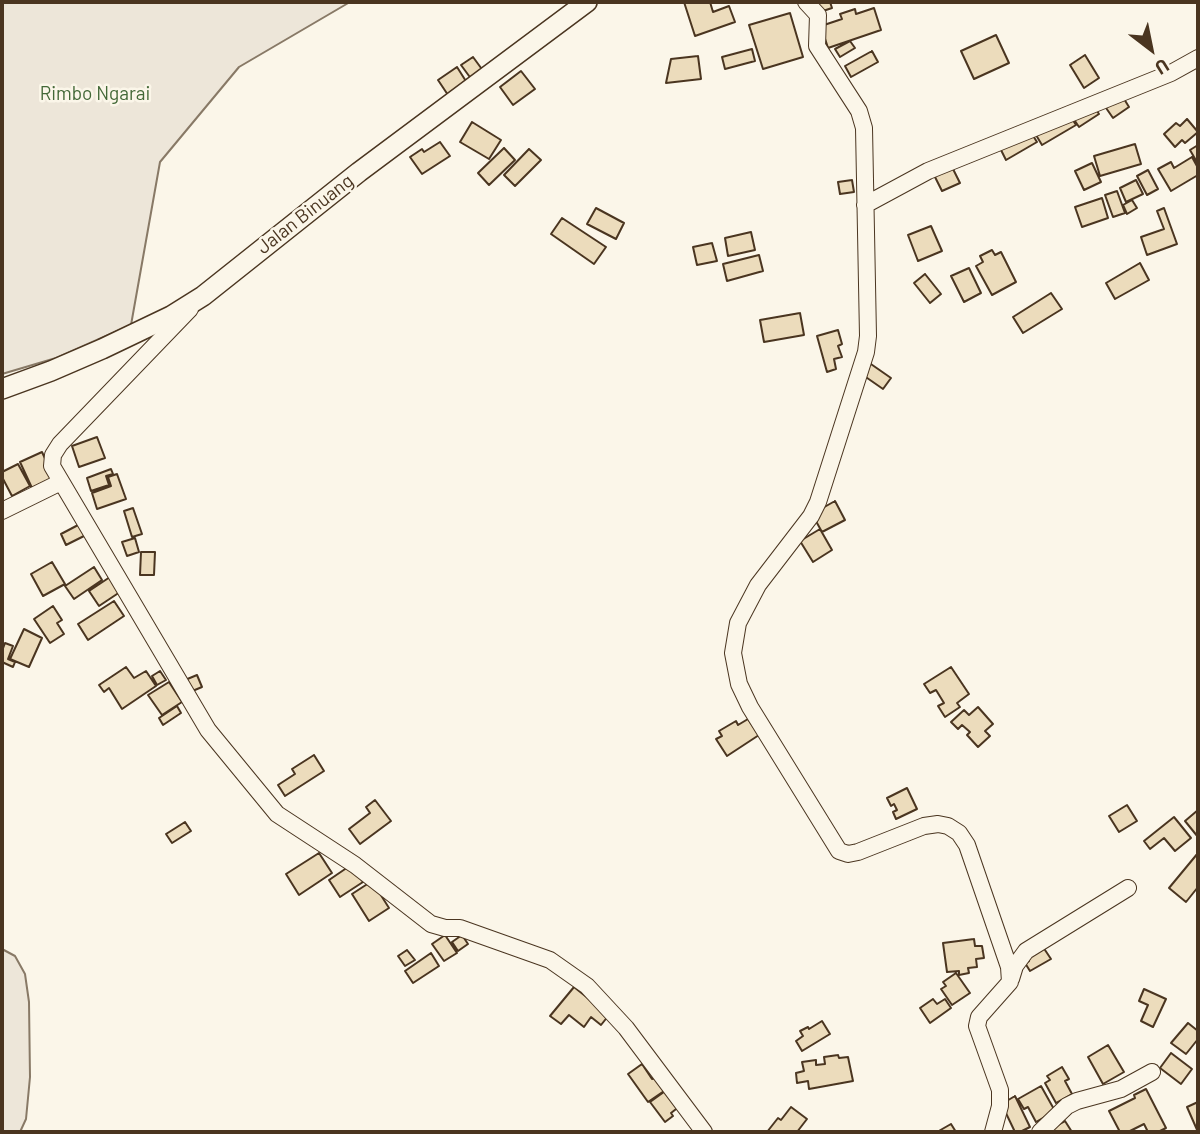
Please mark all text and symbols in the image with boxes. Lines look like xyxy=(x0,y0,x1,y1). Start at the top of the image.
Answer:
north arrow xyxy=(1116,14,1186,84)
text: U xyxy=(1151,54,1174,80)
park label: Rimbo Ngarai xyxy=(40,83,150,105)
street label: Jalan Binuang xyxy=(252,169,358,259)

